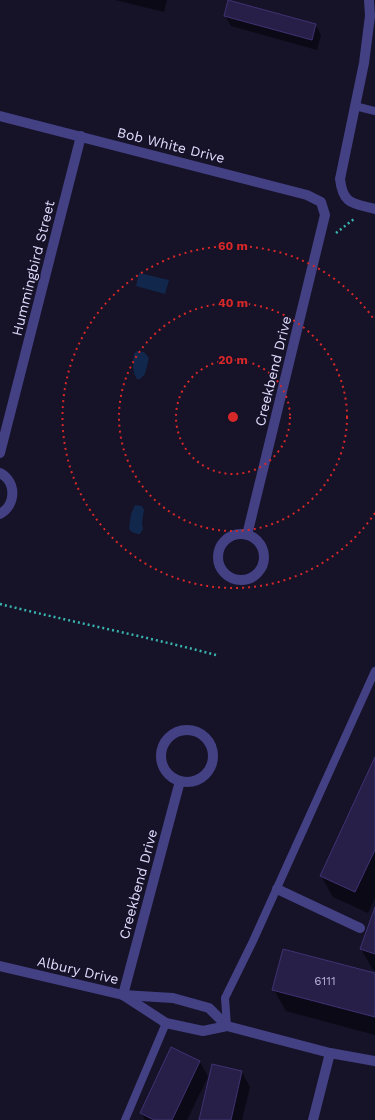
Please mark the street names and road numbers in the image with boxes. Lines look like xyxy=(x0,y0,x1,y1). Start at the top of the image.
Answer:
street label: Bob White Drive xyxy=(116,124,226,166)
street label: Hummingbird Street xyxy=(8,199,58,337)
street label: Creekbend Drive xyxy=(252,314,294,428)
street label: Creekbend Drive xyxy=(116,827,160,941)
street label: Albury Drive xyxy=(36,953,120,987)

